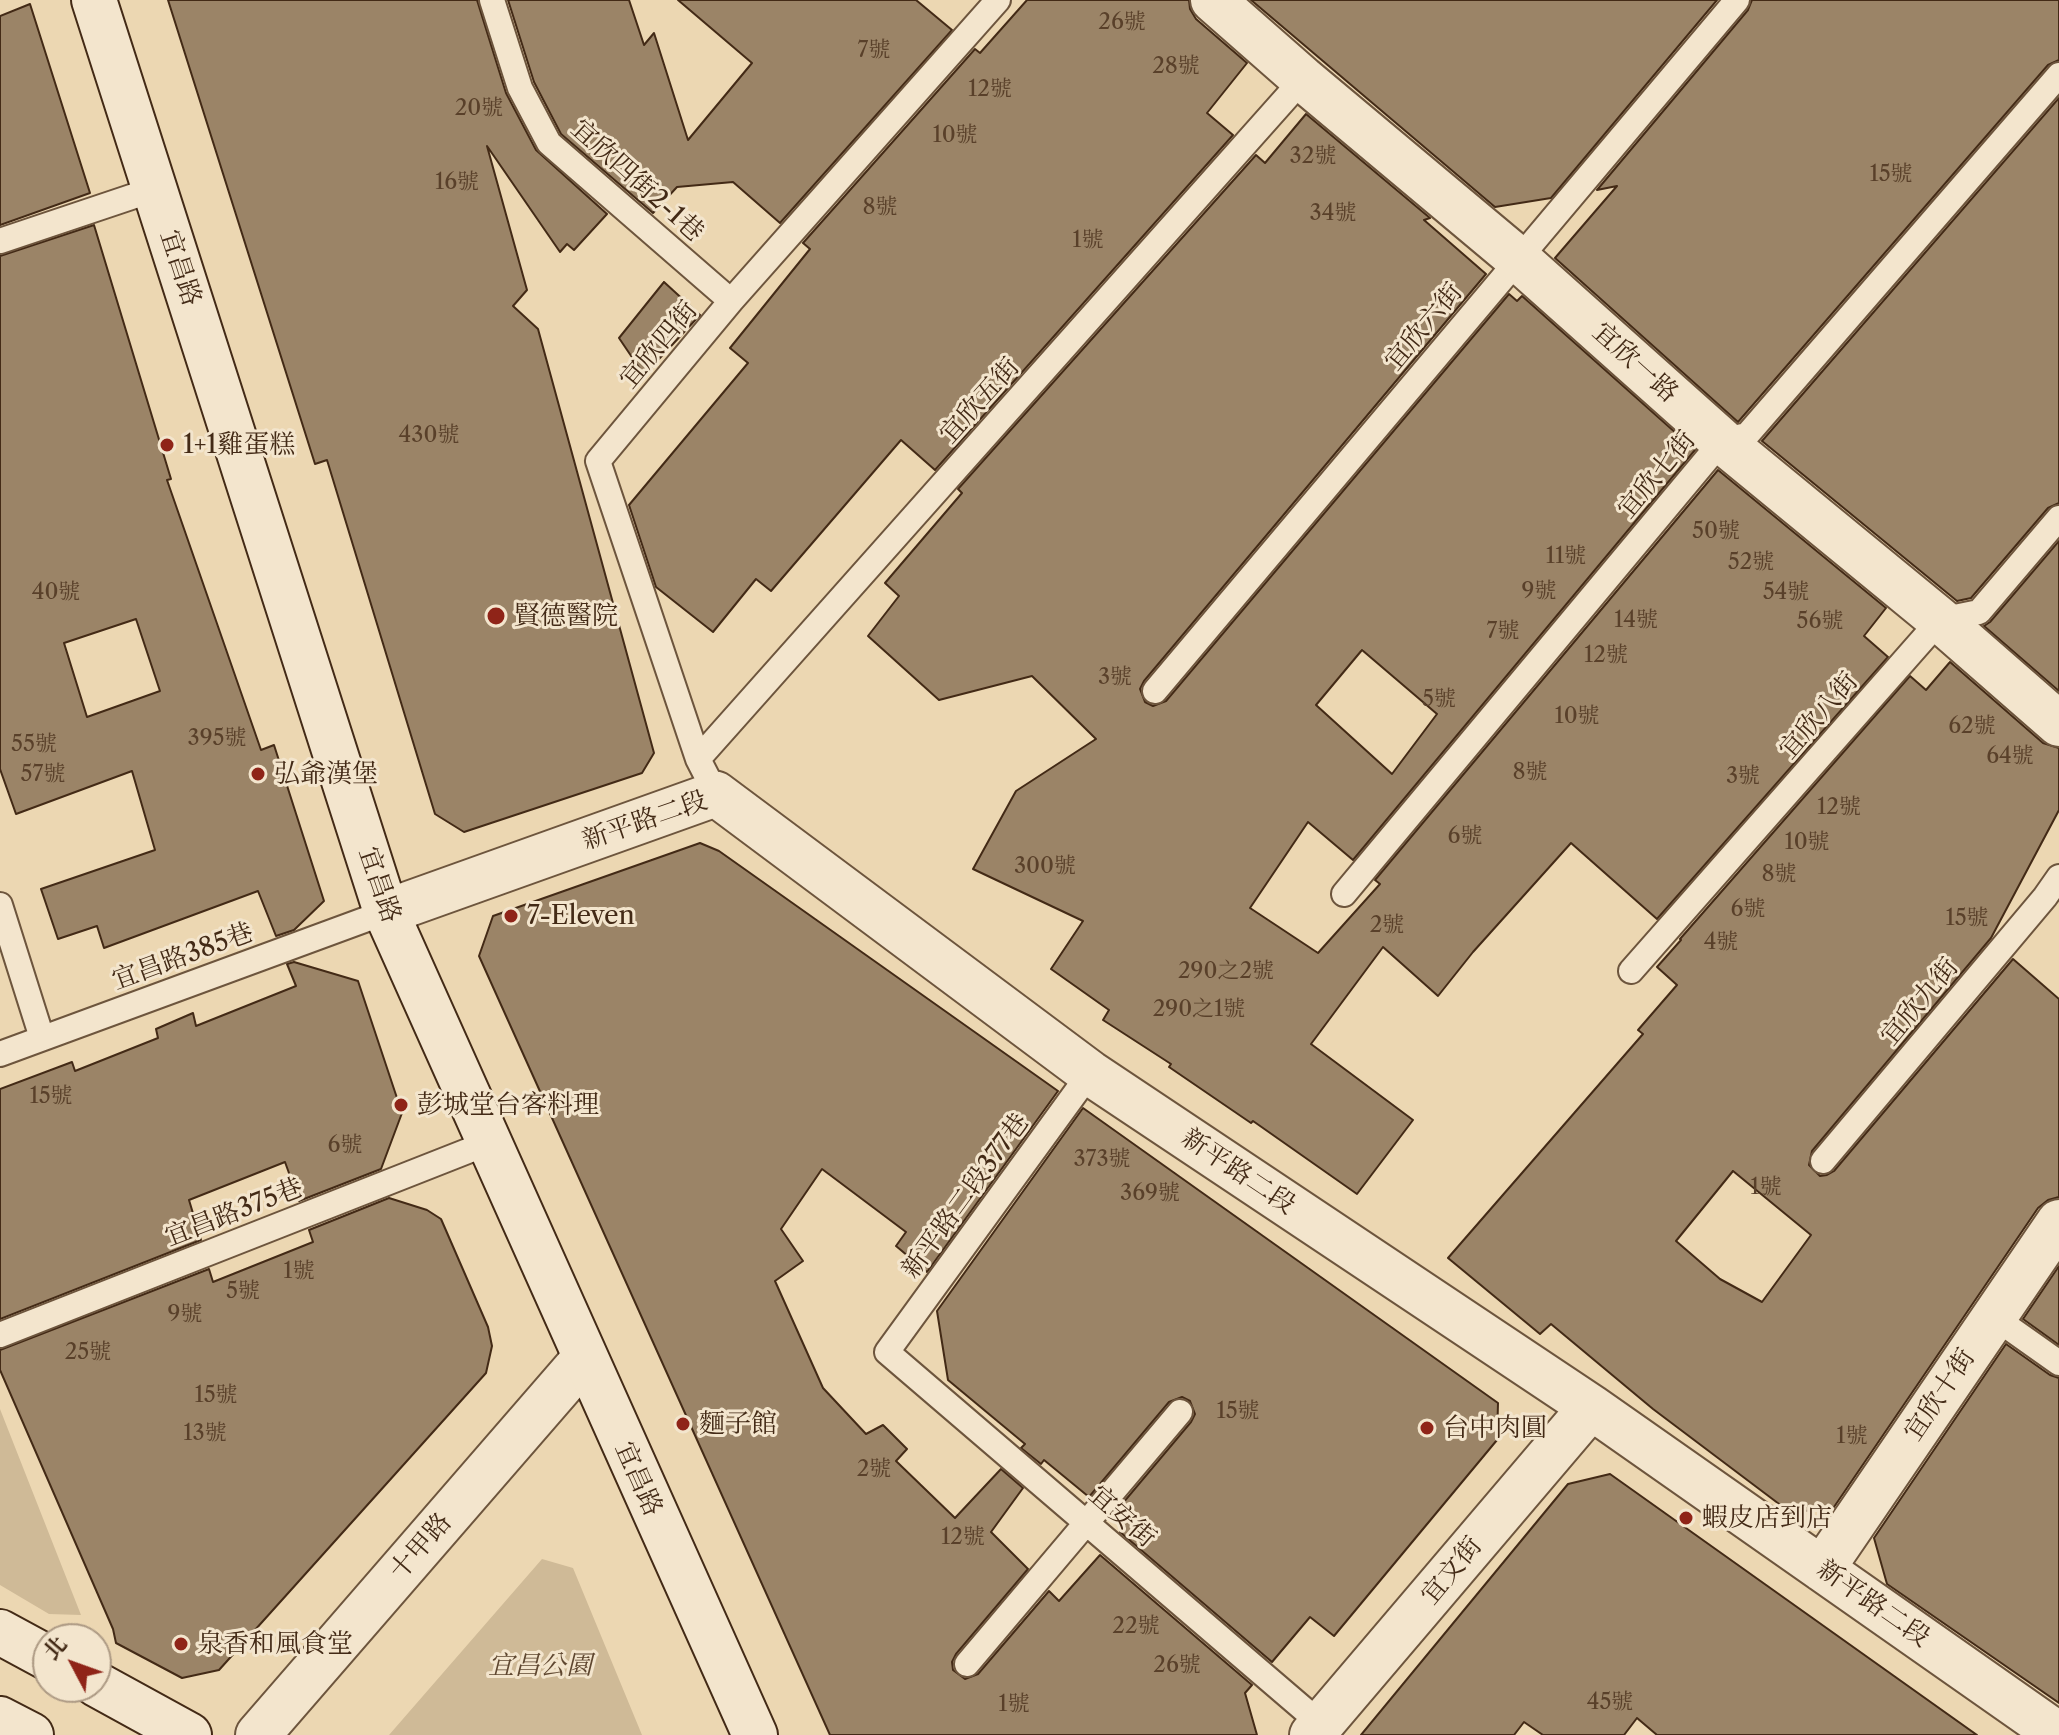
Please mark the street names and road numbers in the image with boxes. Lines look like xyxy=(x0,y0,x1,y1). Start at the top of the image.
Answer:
street label: 宜欣四街2-1巷 xyxy=(564,113,710,249)
street label: 宜昌路 xyxy=(153,226,207,310)
street label: 宜欣六街 xyxy=(1379,277,1469,377)
street label: 宜欣四街 xyxy=(614,295,704,395)
street label: 宜欣一路 xyxy=(1586,317,1684,409)
street label: 宜欣五街 xyxy=(934,352,1026,450)
street label: 宜欣七街 xyxy=(1612,425,1702,525)
street label: 宜欣八街 xyxy=(1773,667,1865,765)
street label: 新平路二段 xyxy=(578,785,712,857)
street label: 宜昌路 xyxy=(352,843,406,927)
street label: 宜昌路385巷 xyxy=(108,917,258,997)
street label: 宜欣九街 xyxy=(1875,952,1965,1052)
street label: 新平路二段377巷 xyxy=(896,1108,1036,1284)
street label: 新平路二段 xyxy=(1175,1123,1301,1221)
street label: 宜昌路375巷 xyxy=(161,1172,307,1254)
street label: 宜欣十街 xyxy=(1898,1343,1982,1447)
street label: 宜昌路 xyxy=(608,1437,668,1521)
street label: 宜安街 xyxy=(1082,1480,1162,1554)
street label: 十甲路 xyxy=(384,1507,458,1587)
street label: 宜文街 xyxy=(1415,1531,1489,1611)
street label: 新平路二段 xyxy=(1811,1554,1935,1654)

